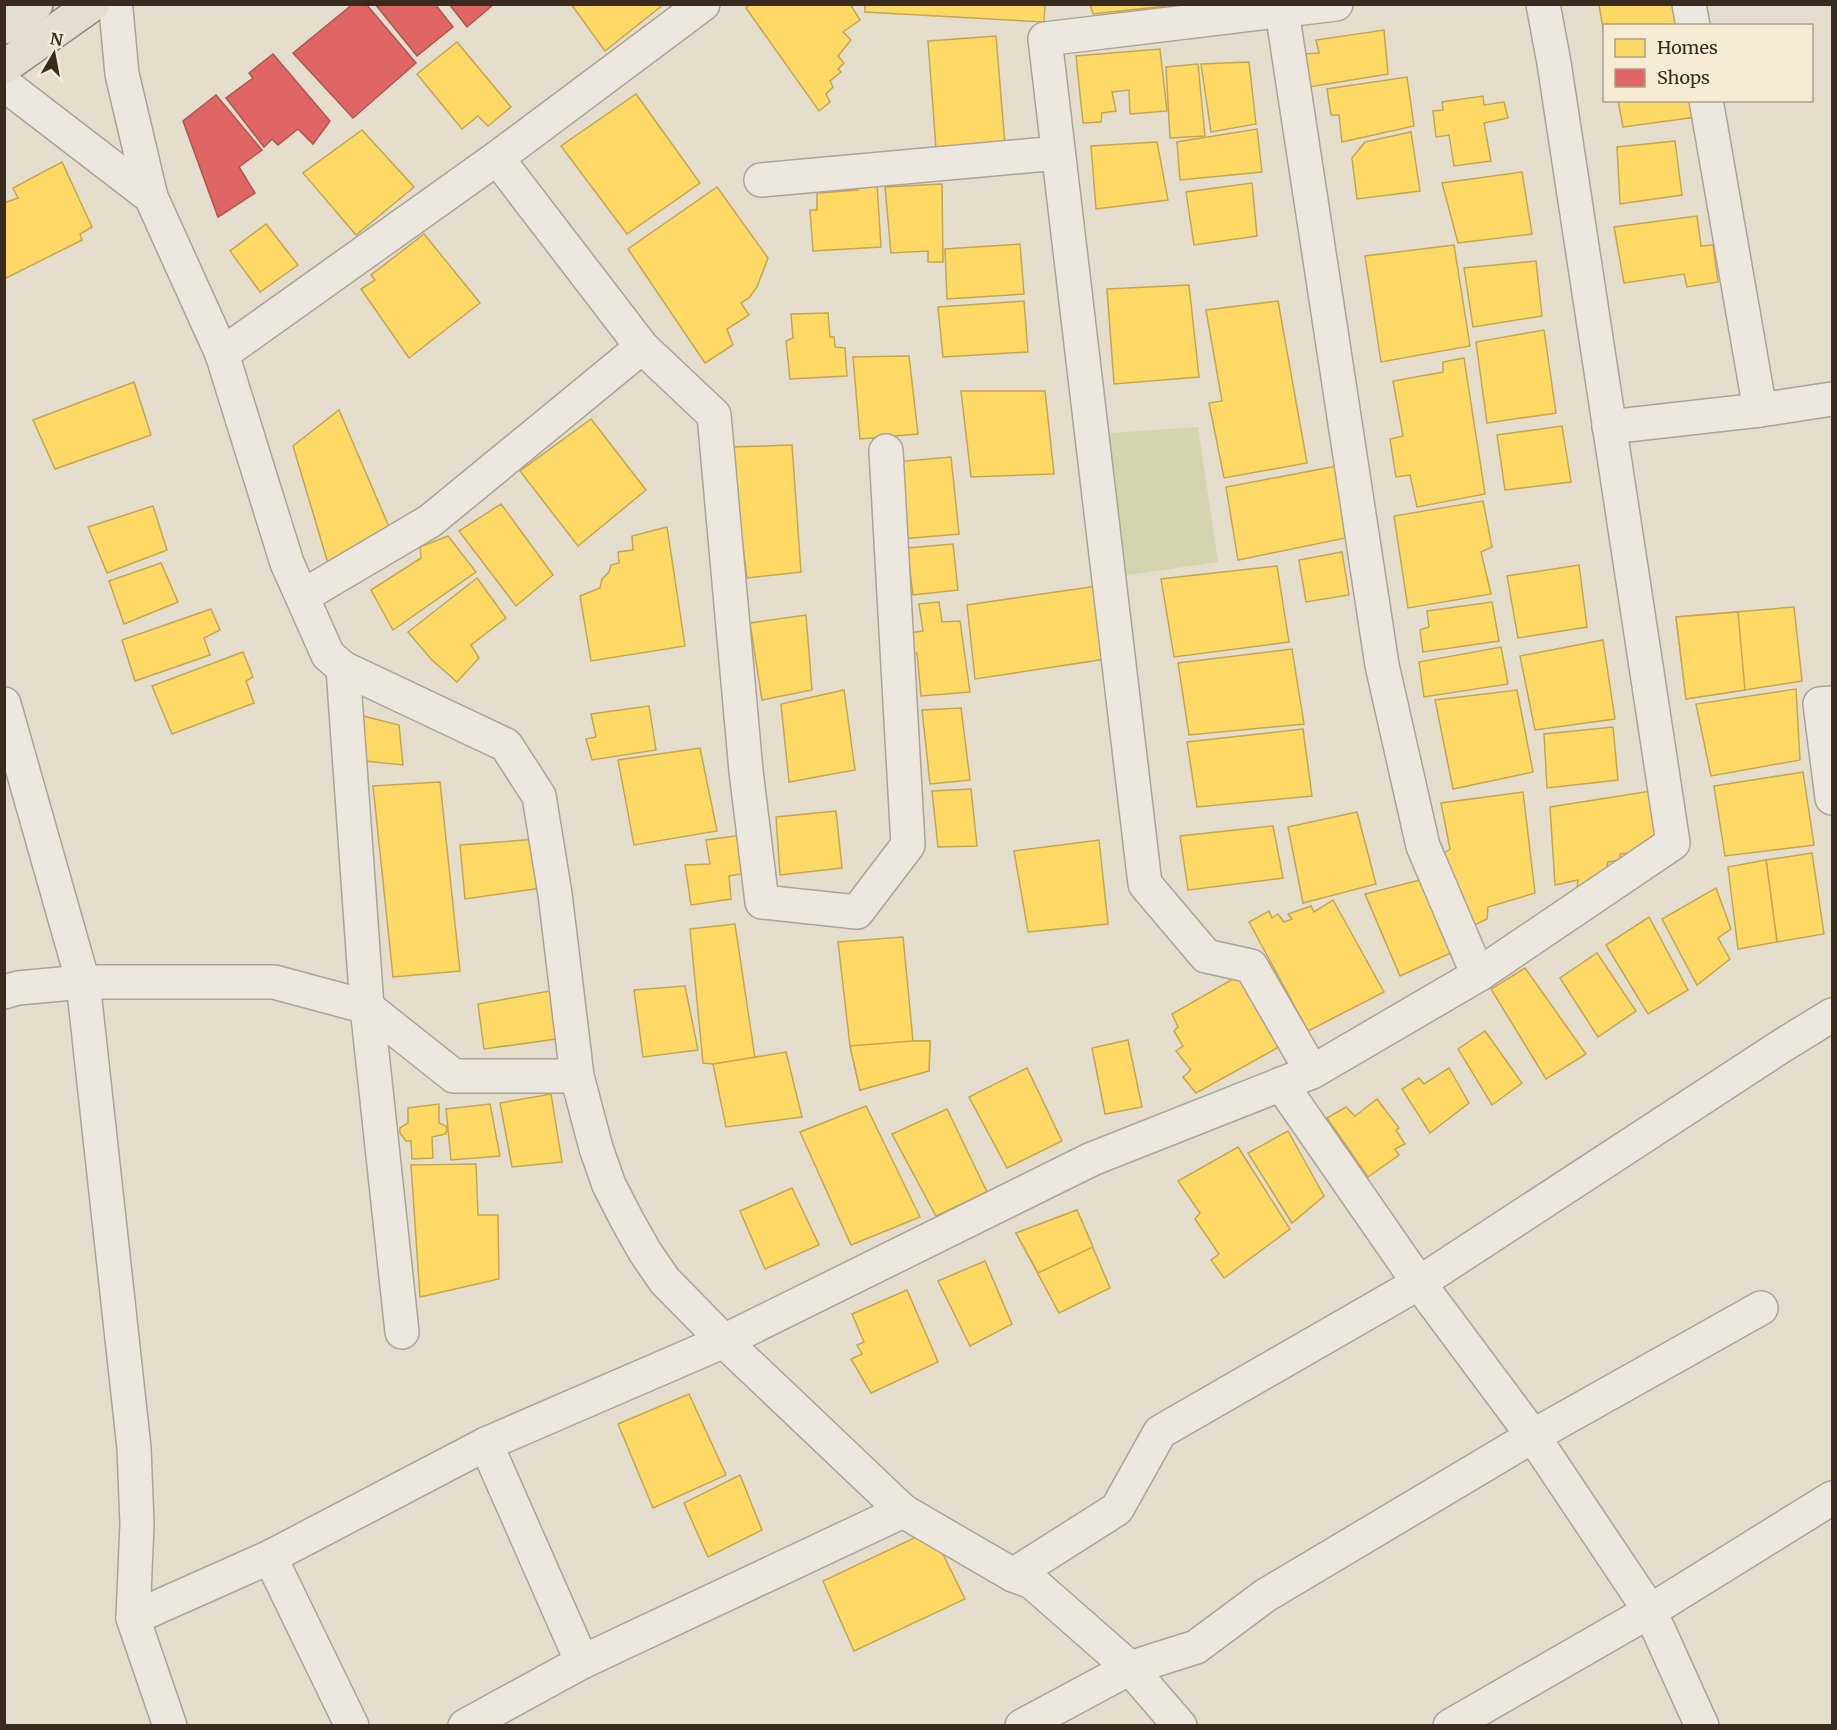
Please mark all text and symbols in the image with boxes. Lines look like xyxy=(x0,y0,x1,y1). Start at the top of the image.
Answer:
north arrow xyxy=(24,24,84,84)
legend xyxy=(1603,24,1813,102)
text: N xyxy=(49,28,65,50)
text: Homes xyxy=(1657,36,1718,59)
text: Shops xyxy=(1657,66,1710,89)

